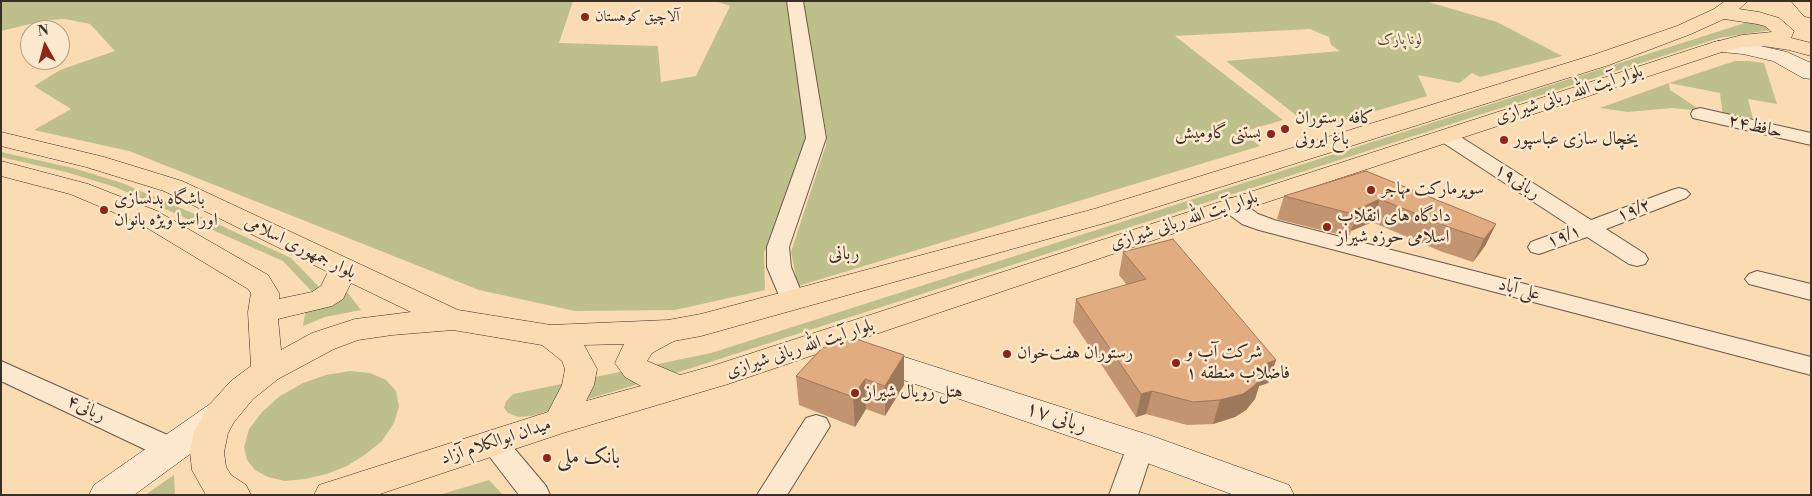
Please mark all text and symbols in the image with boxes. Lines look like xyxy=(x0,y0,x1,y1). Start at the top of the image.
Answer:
place label: آلاچیق کوهستان xyxy=(595,8,680,26)
marker: آلاچیق کوهستان xyxy=(579,11,591,23)
north arrow xyxy=(20,20,70,70)
text: N xyxy=(37,21,50,41)
park label: لونا پارک xyxy=(1377,31,1423,49)
street label: بلوار آیت الله ربانی شیرازی xyxy=(1492,61,1646,129)
place label: کافه رستوران باغ ایرونی xyxy=(1295,108,1374,150)
street label: حافظ۲۴ xyxy=(1726,110,1784,144)
place label: بستنی گاومیش xyxy=(1175,123,1261,145)
marker: کافه رستوران باغ ایرونی xyxy=(1279,123,1291,135)
marker: بستنی گاومیش xyxy=(1265,128,1277,140)
place label: یخچال سازی عباسپور xyxy=(1514,129,1638,151)
marker: یخچال سازی عباسپور xyxy=(1498,134,1510,146)
street label: ربانی۱۹ xyxy=(1490,159,1544,205)
place label: سوپرمارکت مهاجر xyxy=(1381,179,1484,201)
marker: سوپرمارکت مهاجر xyxy=(1365,184,1377,196)
street label: بلوار آیت الله ربانی شیرازی xyxy=(1107,187,1261,255)
place label: باشگاه بدنسازی اوراسیا ویژه بانوان xyxy=(114,189,218,232)
street label: ۱۹/۲ xyxy=(1614,195,1654,227)
marker: باشگاه بدنسازی اوراسیا ویژه بانوان xyxy=(98,204,110,216)
place label: دادگاه های انقلاب اسلامی حوزه شیراز xyxy=(1337,206,1451,248)
street label: بلوار جمهوری اسلامی xyxy=(241,212,359,284)
marker: دادگاه های انقلاب اسلامی حوزه شیراز xyxy=(1321,221,1333,233)
street label: ۱۹/۱ xyxy=(1544,221,1584,253)
district label: ربانی xyxy=(828,243,860,265)
street label: علی آباد xyxy=(1496,274,1542,306)
street label: بلوار آیت الله ربانی شیرازی xyxy=(723,315,877,383)
place label: شرکت آب و فاضلاب منطقه ۱ xyxy=(1186,342,1290,384)
place label: رستوران هفت‌خوان xyxy=(1017,343,1133,365)
marker: رستوران هفت‌خوان xyxy=(1001,348,1013,360)
marker: شرکت آب و فاضلاب منطقه ۱ xyxy=(1170,357,1182,369)
place label: هتل رویال شیراز xyxy=(865,382,963,404)
marker: هتل رویال شیراز xyxy=(849,387,861,399)
street label: ربانی۴ xyxy=(63,391,109,427)
street label: ربانی ۱۷ xyxy=(1022,396,1090,440)
street label: میدان ابوالکلام آزاد xyxy=(438,414,554,470)
place label: بانک ملی xyxy=(557,445,620,471)
marker: بانک ملی xyxy=(541,452,553,464)

